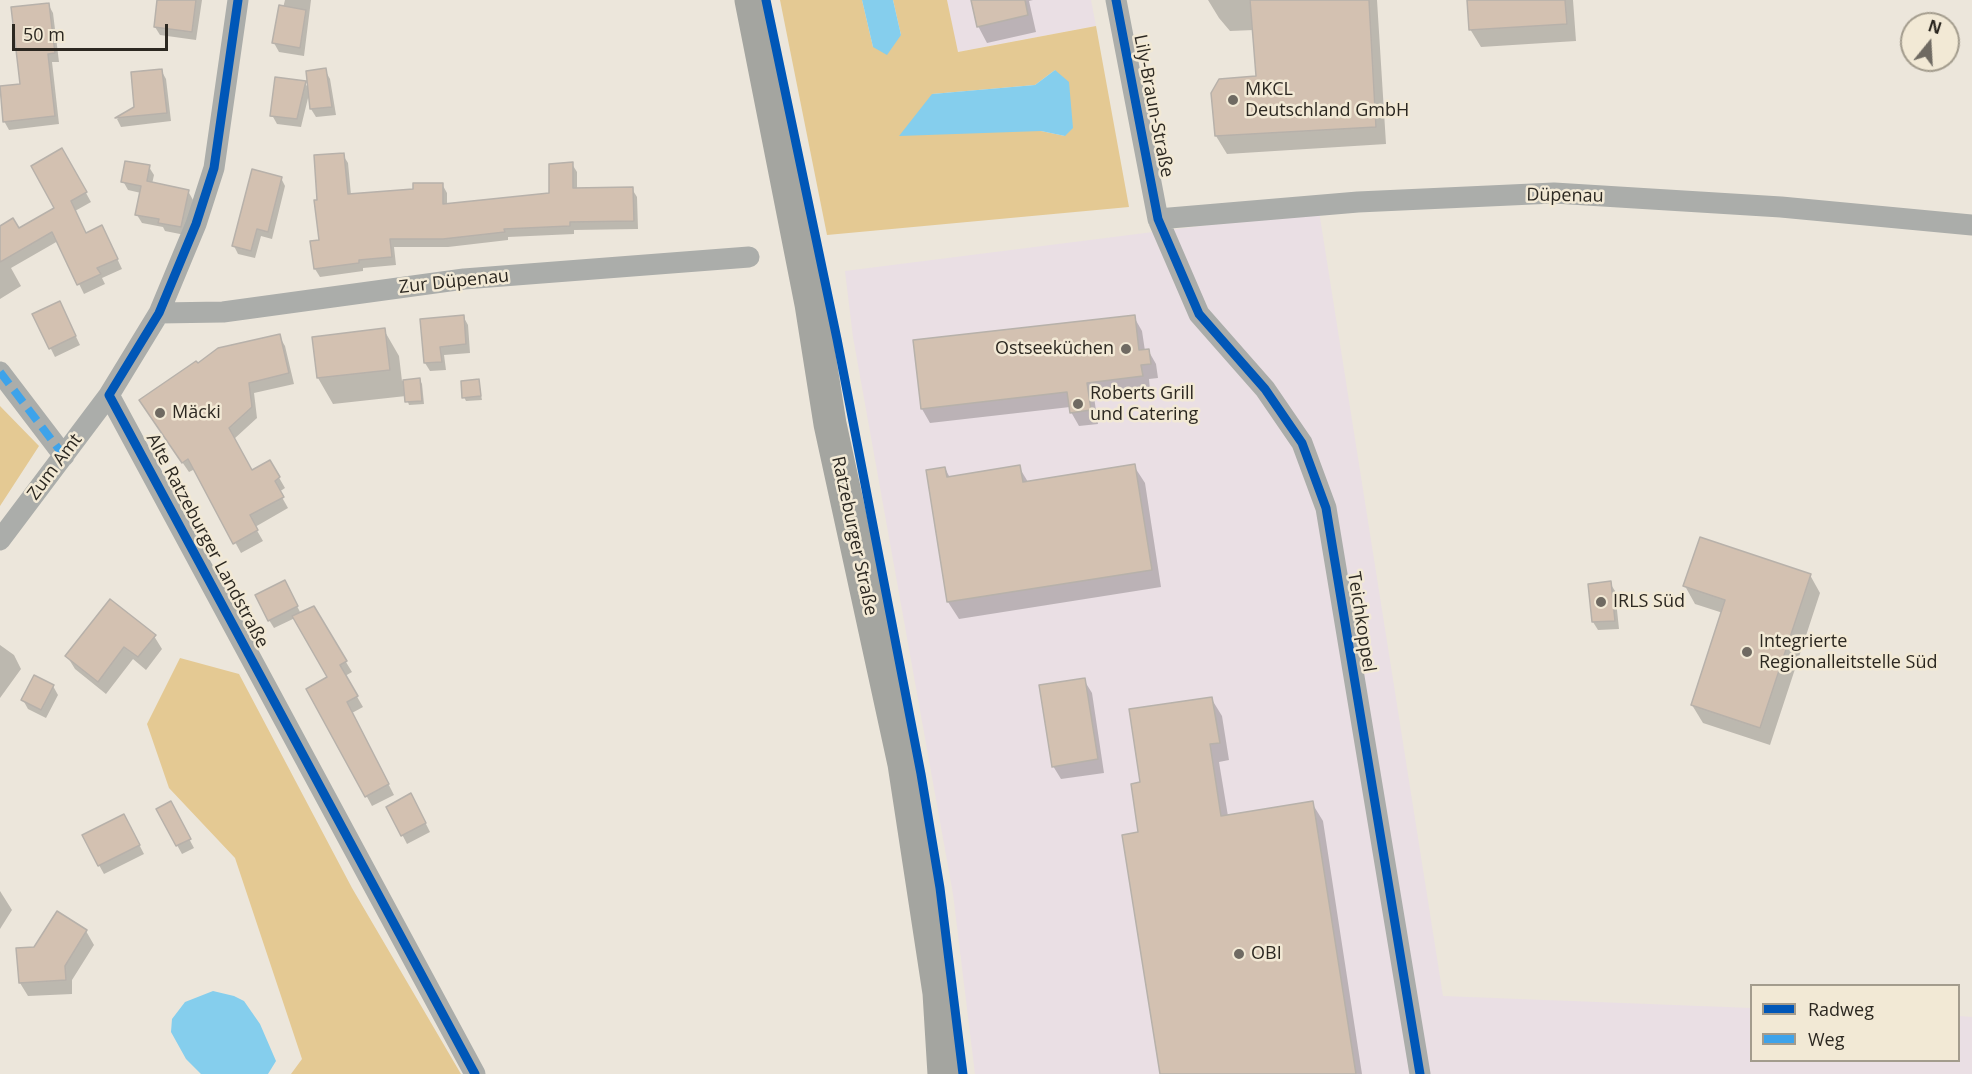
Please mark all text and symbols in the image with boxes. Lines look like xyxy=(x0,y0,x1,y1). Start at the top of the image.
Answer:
scale bar xyxy=(15,12,171,50)
north arrow xyxy=(1900,12,1960,72)
text: N xyxy=(1925,14,1945,39)
text: 50 m xyxy=(23,22,65,46)
street label: Lily-Braun-Straße xyxy=(1129,33,1177,179)
place label: MKCL Deutschland GmbH xyxy=(1245,79,1409,122)
marker: MKCL Deutschland GmbH xyxy=(1226,93,1240,107)
street label: Düpenau xyxy=(1526,185,1604,207)
street label: Zur Düpenau xyxy=(398,265,510,299)
place label: Ostseeküchen xyxy=(995,338,1114,360)
marker: Ostseeküchen xyxy=(1119,342,1133,356)
place label: Roberts Grill und Catering xyxy=(1090,383,1198,426)
marker: Roberts Grill und Catering xyxy=(1071,397,1085,411)
place label: Mäcki xyxy=(172,402,221,424)
marker: Mäcki xyxy=(153,406,167,420)
street label: Zum Amt xyxy=(23,430,87,504)
street label: Alte Ratzeburger Landstraße xyxy=(141,430,273,652)
street label: Ratzeburger Straße xyxy=(827,454,881,618)
street label: Teichkoppel xyxy=(1342,570,1380,674)
place label: IRLS Süd xyxy=(1613,591,1685,613)
marker: IRLS Süd xyxy=(1594,595,1608,609)
place label: Integrierte Regionalleitstelle Süd xyxy=(1759,631,1937,674)
marker: Integrierte Regionalleitstelle Süd xyxy=(1740,645,1754,659)
place label: OBI xyxy=(1251,943,1282,965)
marker: OBI xyxy=(1232,947,1246,961)
legend xyxy=(1750,984,1960,1062)
text: Radweg xyxy=(1808,997,1874,1021)
text: Weg xyxy=(1808,1027,1845,1051)

